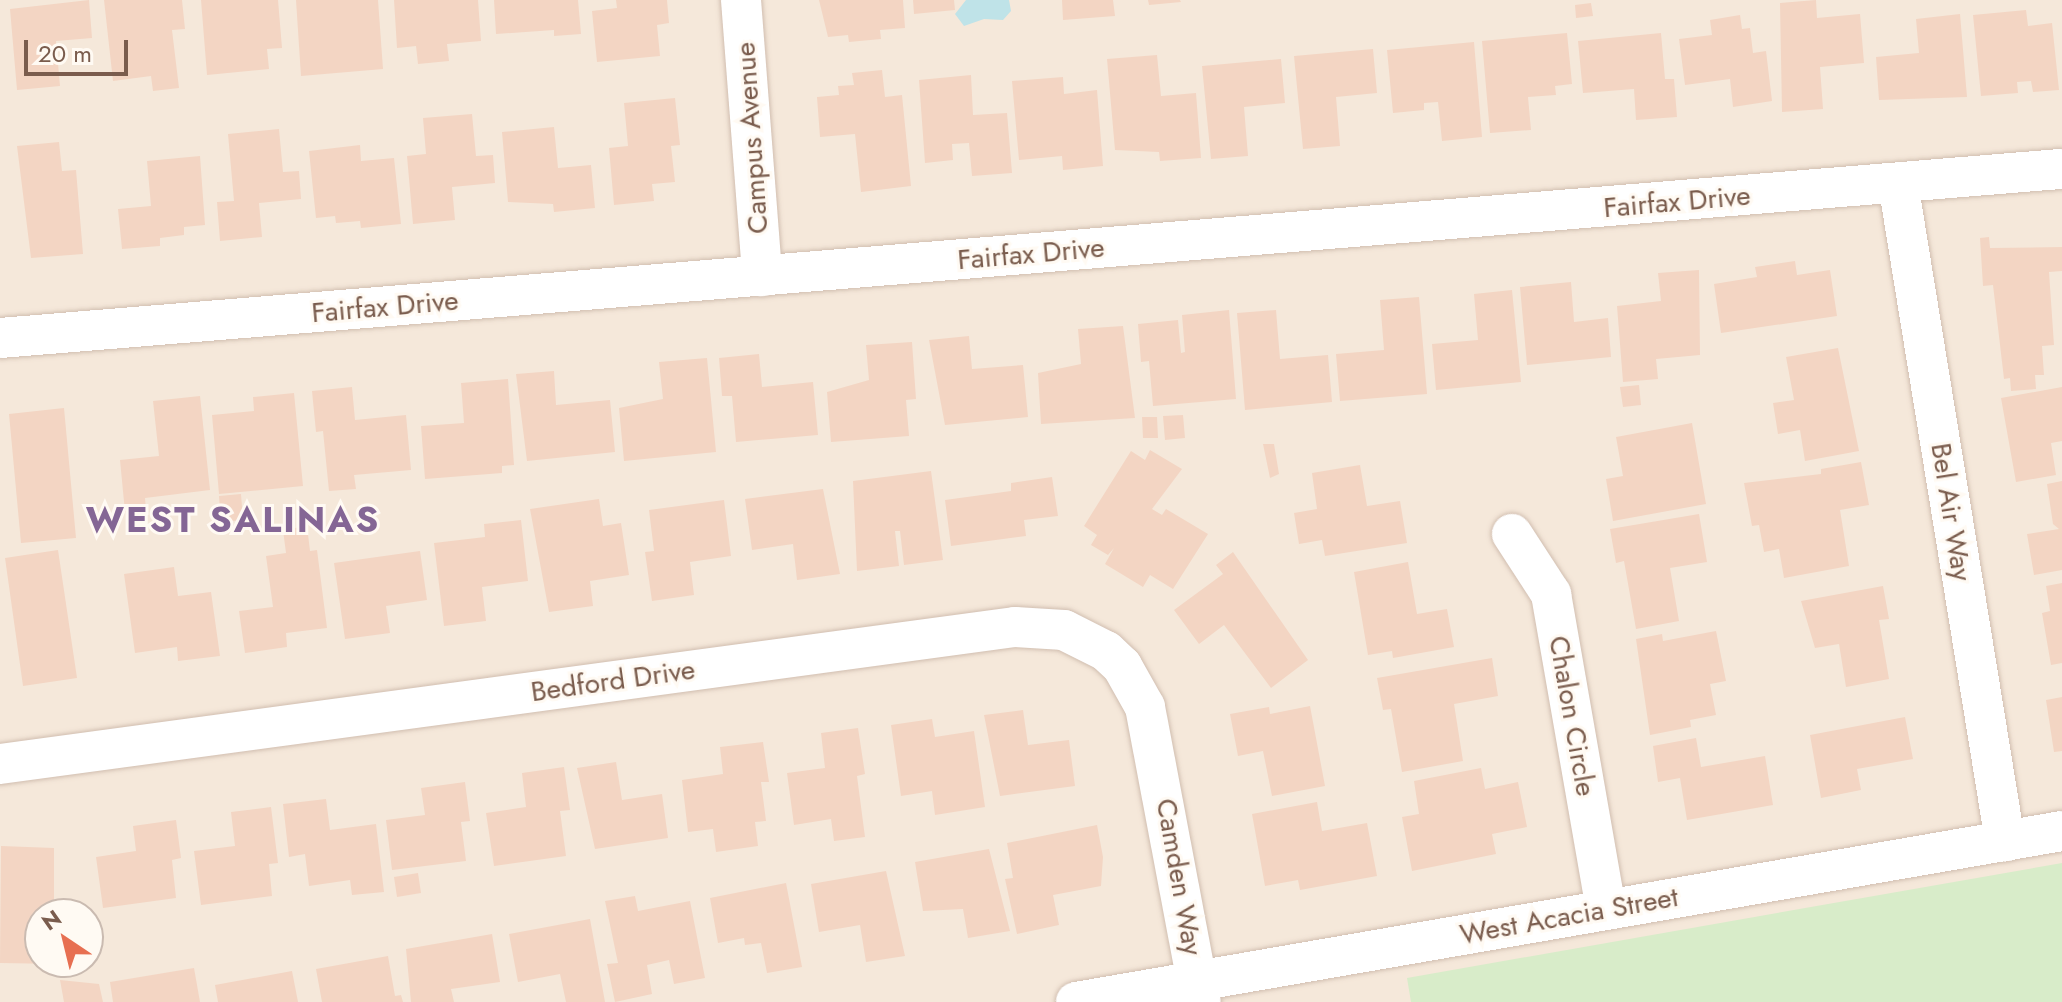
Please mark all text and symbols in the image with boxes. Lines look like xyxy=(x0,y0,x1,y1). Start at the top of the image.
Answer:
scale bar xyxy=(28,24,132,74)
text: 20 m xyxy=(38,36,92,71)
street label: Campus Avenue xyxy=(729,41,775,235)
street label: Fairfax Drive xyxy=(1602,179,1752,225)
street label: Fairfax Drive xyxy=(956,231,1106,277)
street label: Fairfax Drive xyxy=(310,284,460,330)
street label: Bel Air Way xyxy=(1924,441,1978,583)
district label: WEST SALINAS xyxy=(86,498,380,542)
street label: Chalon Circle xyxy=(1541,633,1603,799)
street label: Bedford Drive xyxy=(529,653,697,709)
street label: Camden Way xyxy=(1149,796,1209,958)
street label: West Acacia Street xyxy=(1457,880,1681,952)
north arrow xyxy=(24,898,104,978)
text: N xyxy=(35,902,68,938)

